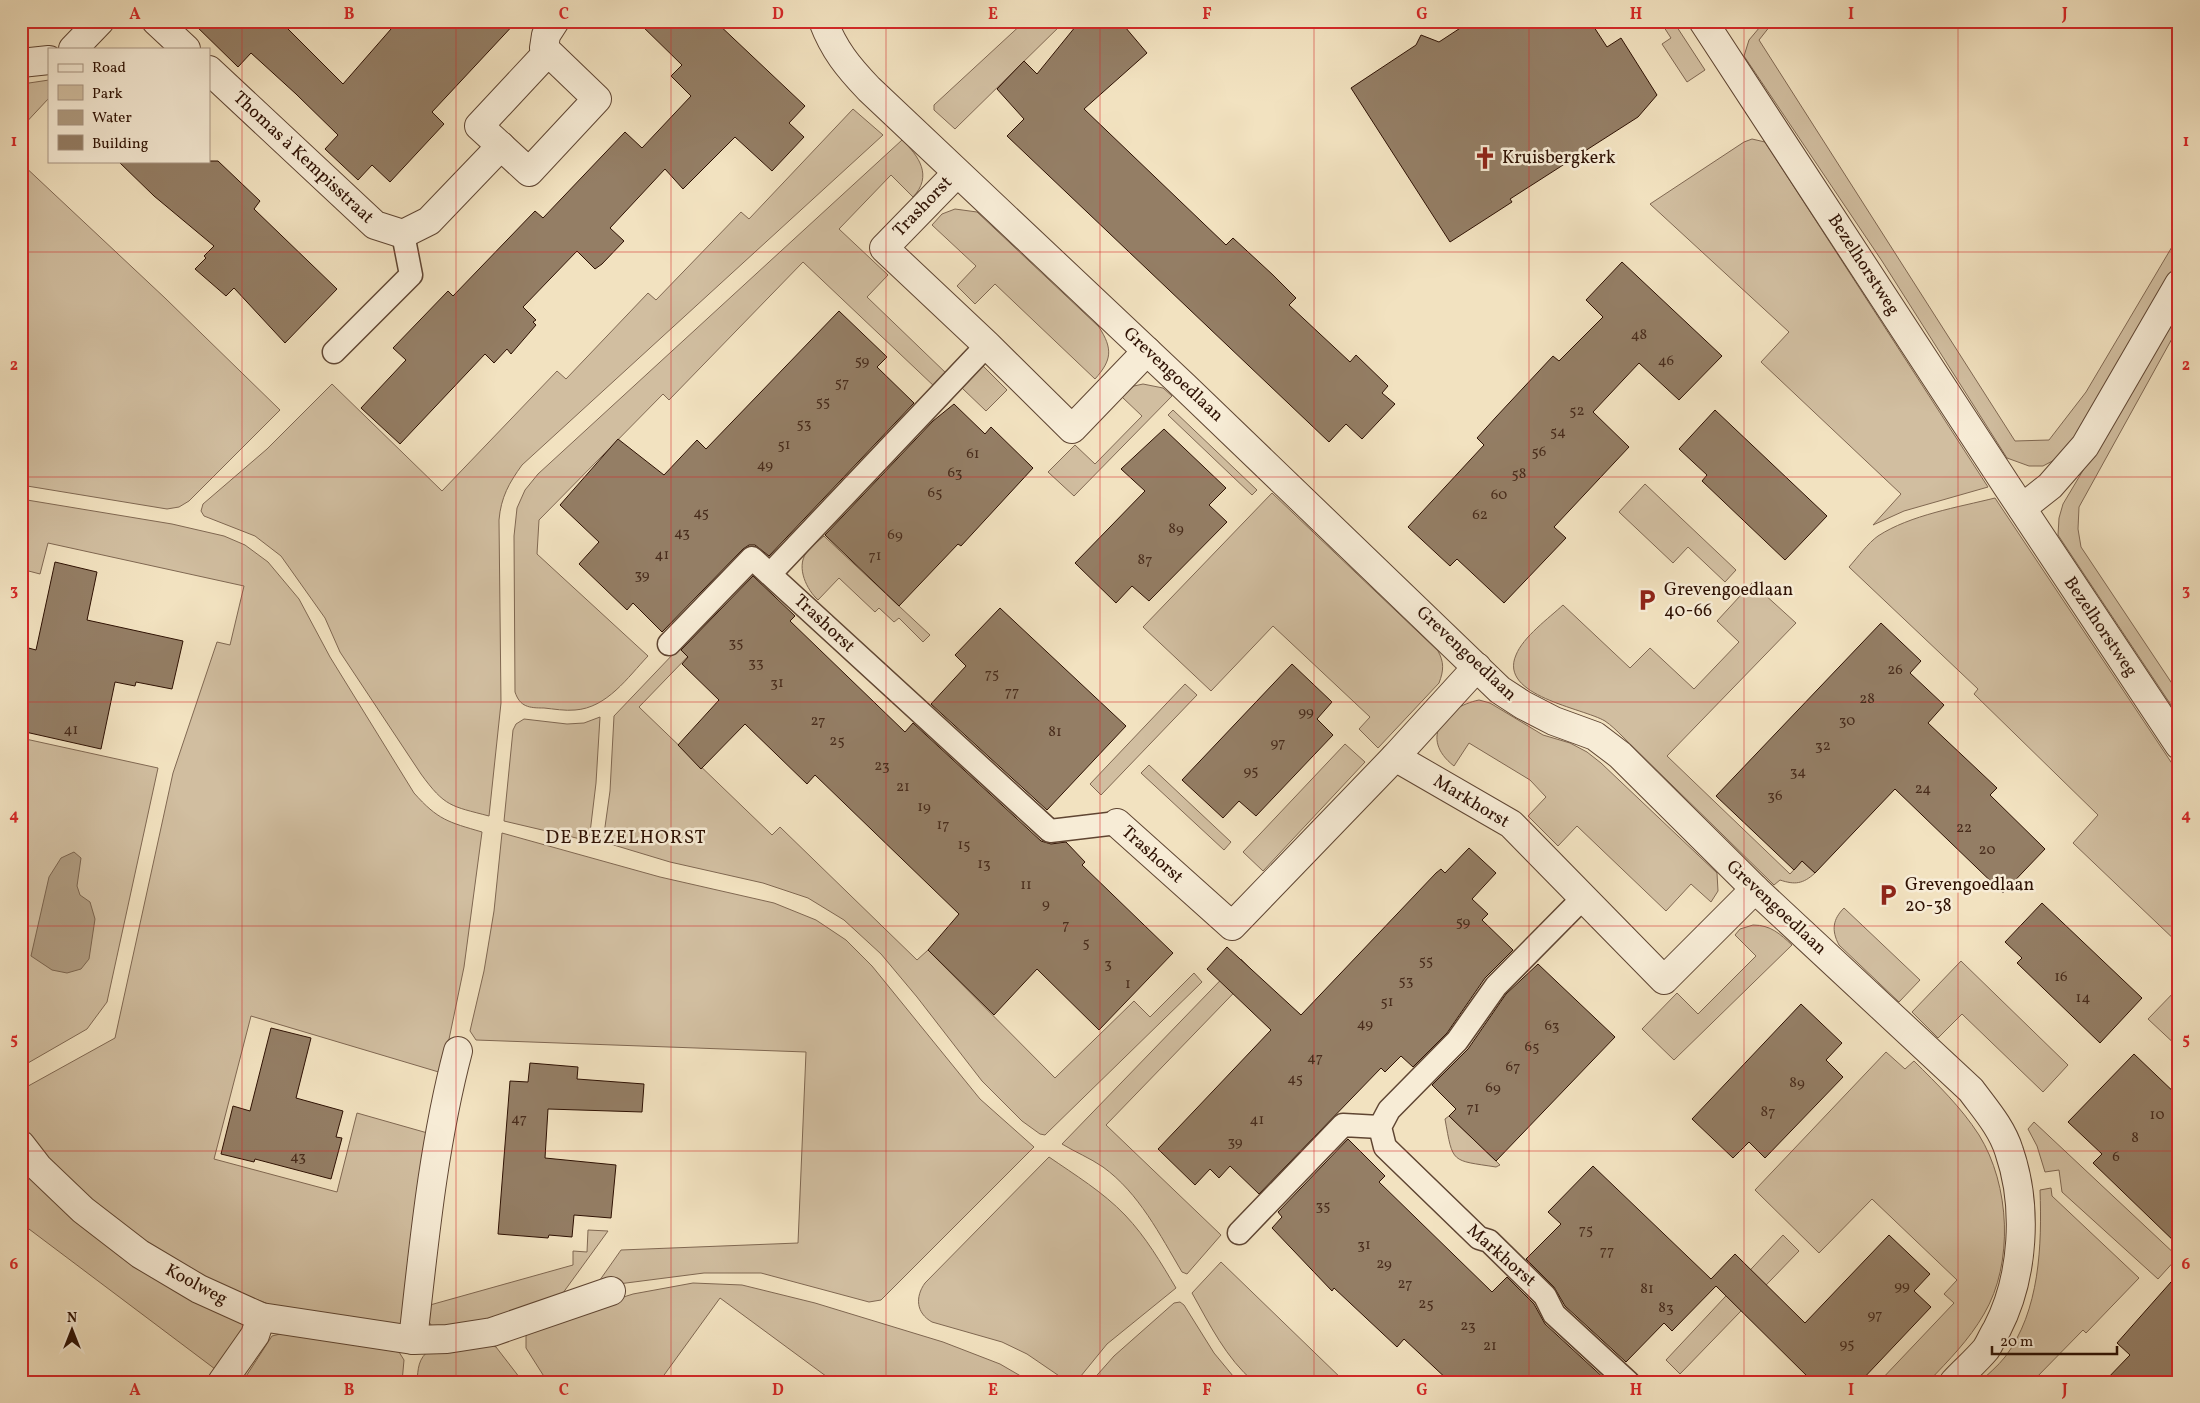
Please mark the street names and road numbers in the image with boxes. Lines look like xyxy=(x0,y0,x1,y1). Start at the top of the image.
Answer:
street label: Thomas à Kempisstraat xyxy=(227,86,379,230)
street label: Trashorst xyxy=(888,171,958,243)
street label: Bezelhorstweg xyxy=(1821,210,1905,320)
street label: Grevengoedlaan xyxy=(1117,322,1229,428)
street label: Bezelhorstweg xyxy=(2057,572,2143,682)
street label: Trashorst xyxy=(788,589,860,659)
street label: Grevengoedlaan xyxy=(1410,601,1522,707)
street label: Markhorst xyxy=(1428,769,1514,835)
street label: Trashorst xyxy=(1115,820,1189,890)
street label: Grevengoedlaan xyxy=(1720,855,1832,961)
street label: Markhorst xyxy=(1461,1219,1541,1293)
street label: Koolweg xyxy=(160,1258,232,1312)

